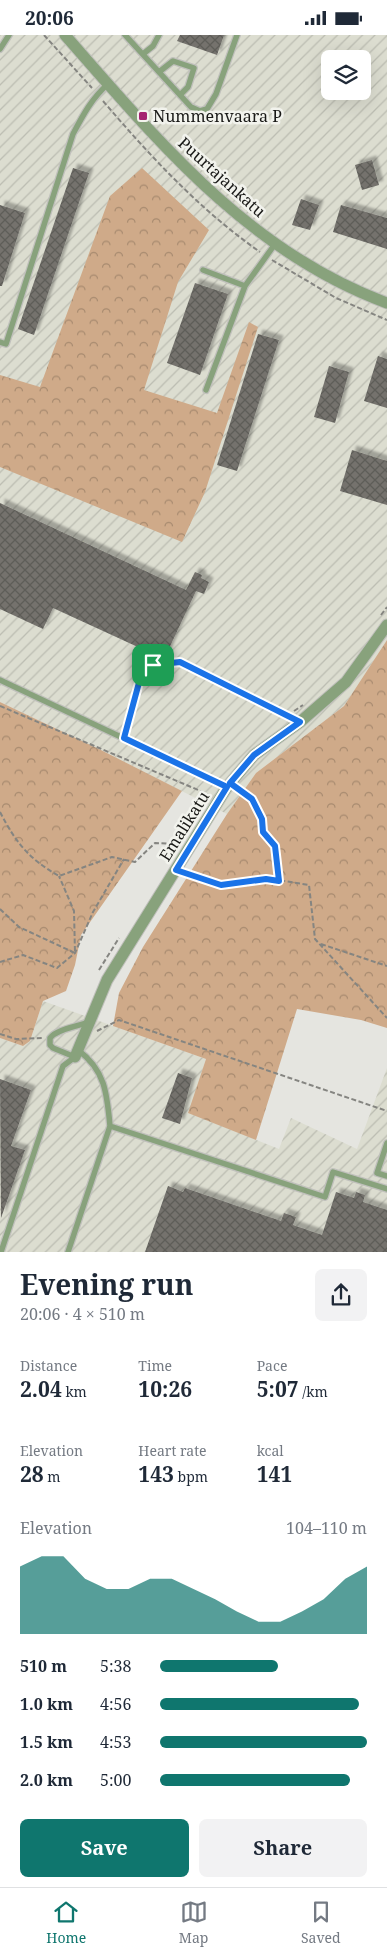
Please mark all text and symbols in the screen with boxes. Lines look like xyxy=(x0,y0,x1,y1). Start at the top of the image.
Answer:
text: 20:06 xyxy=(25,5,74,31)
map controls xyxy=(321,50,371,100)
button: layers xyxy=(321,50,371,100)
place label: Nummenvaara P xyxy=(153,105,282,127)
marker: Nummenvaara P xyxy=(137,110,149,122)
street label: Puurtajankatu xyxy=(174,132,270,222)
pin xyxy=(132,644,174,686)
icon: arrive xyxy=(139,651,167,679)
street label: Emalikatu xyxy=(154,787,214,865)
text: Evening run xyxy=(20,1265,193,1303)
button: share xyxy=(315,1269,367,1321)
text: 20:06 · 4 × 510 m xyxy=(20,1303,145,1325)
text: Distance xyxy=(20,1356,77,1375)
text: Time xyxy=(138,1356,172,1375)
text: Pace xyxy=(257,1356,287,1375)
text: 2.04 xyxy=(20,1375,62,1403)
text: 10:26 xyxy=(138,1375,192,1403)
text: 5:07 xyxy=(257,1375,299,1403)
text: km xyxy=(62,1382,87,1401)
text: /km xyxy=(299,1382,328,1401)
text: Elevation xyxy=(20,1441,83,1460)
text: Heart rate xyxy=(138,1441,207,1460)
text: kcal xyxy=(257,1441,284,1460)
text: 28 xyxy=(20,1460,44,1488)
text: 143 xyxy=(138,1460,174,1488)
text: 141 xyxy=(257,1460,292,1488)
text: m xyxy=(44,1467,61,1486)
text: bpm xyxy=(174,1467,208,1486)
text: Elevation xyxy=(20,1517,92,1539)
text: 104–110 m xyxy=(286,1517,367,1539)
text: 510 m xyxy=(20,1655,67,1677)
text: 5:38 xyxy=(100,1655,131,1677)
text: 1.0 km xyxy=(20,1693,73,1715)
text: 4:56 xyxy=(100,1693,131,1715)
text: 1.5 km xyxy=(20,1731,73,1753)
text: 4:53 xyxy=(100,1731,131,1753)
text: 2.0 km xyxy=(20,1769,73,1791)
text: 5:00 xyxy=(100,1769,131,1791)
button: Save xyxy=(20,1819,189,1877)
button: Share xyxy=(199,1819,367,1877)
tab: Home xyxy=(46,1898,86,1947)
tab: Map xyxy=(179,1898,208,1947)
tab: Saved xyxy=(301,1898,341,1947)

